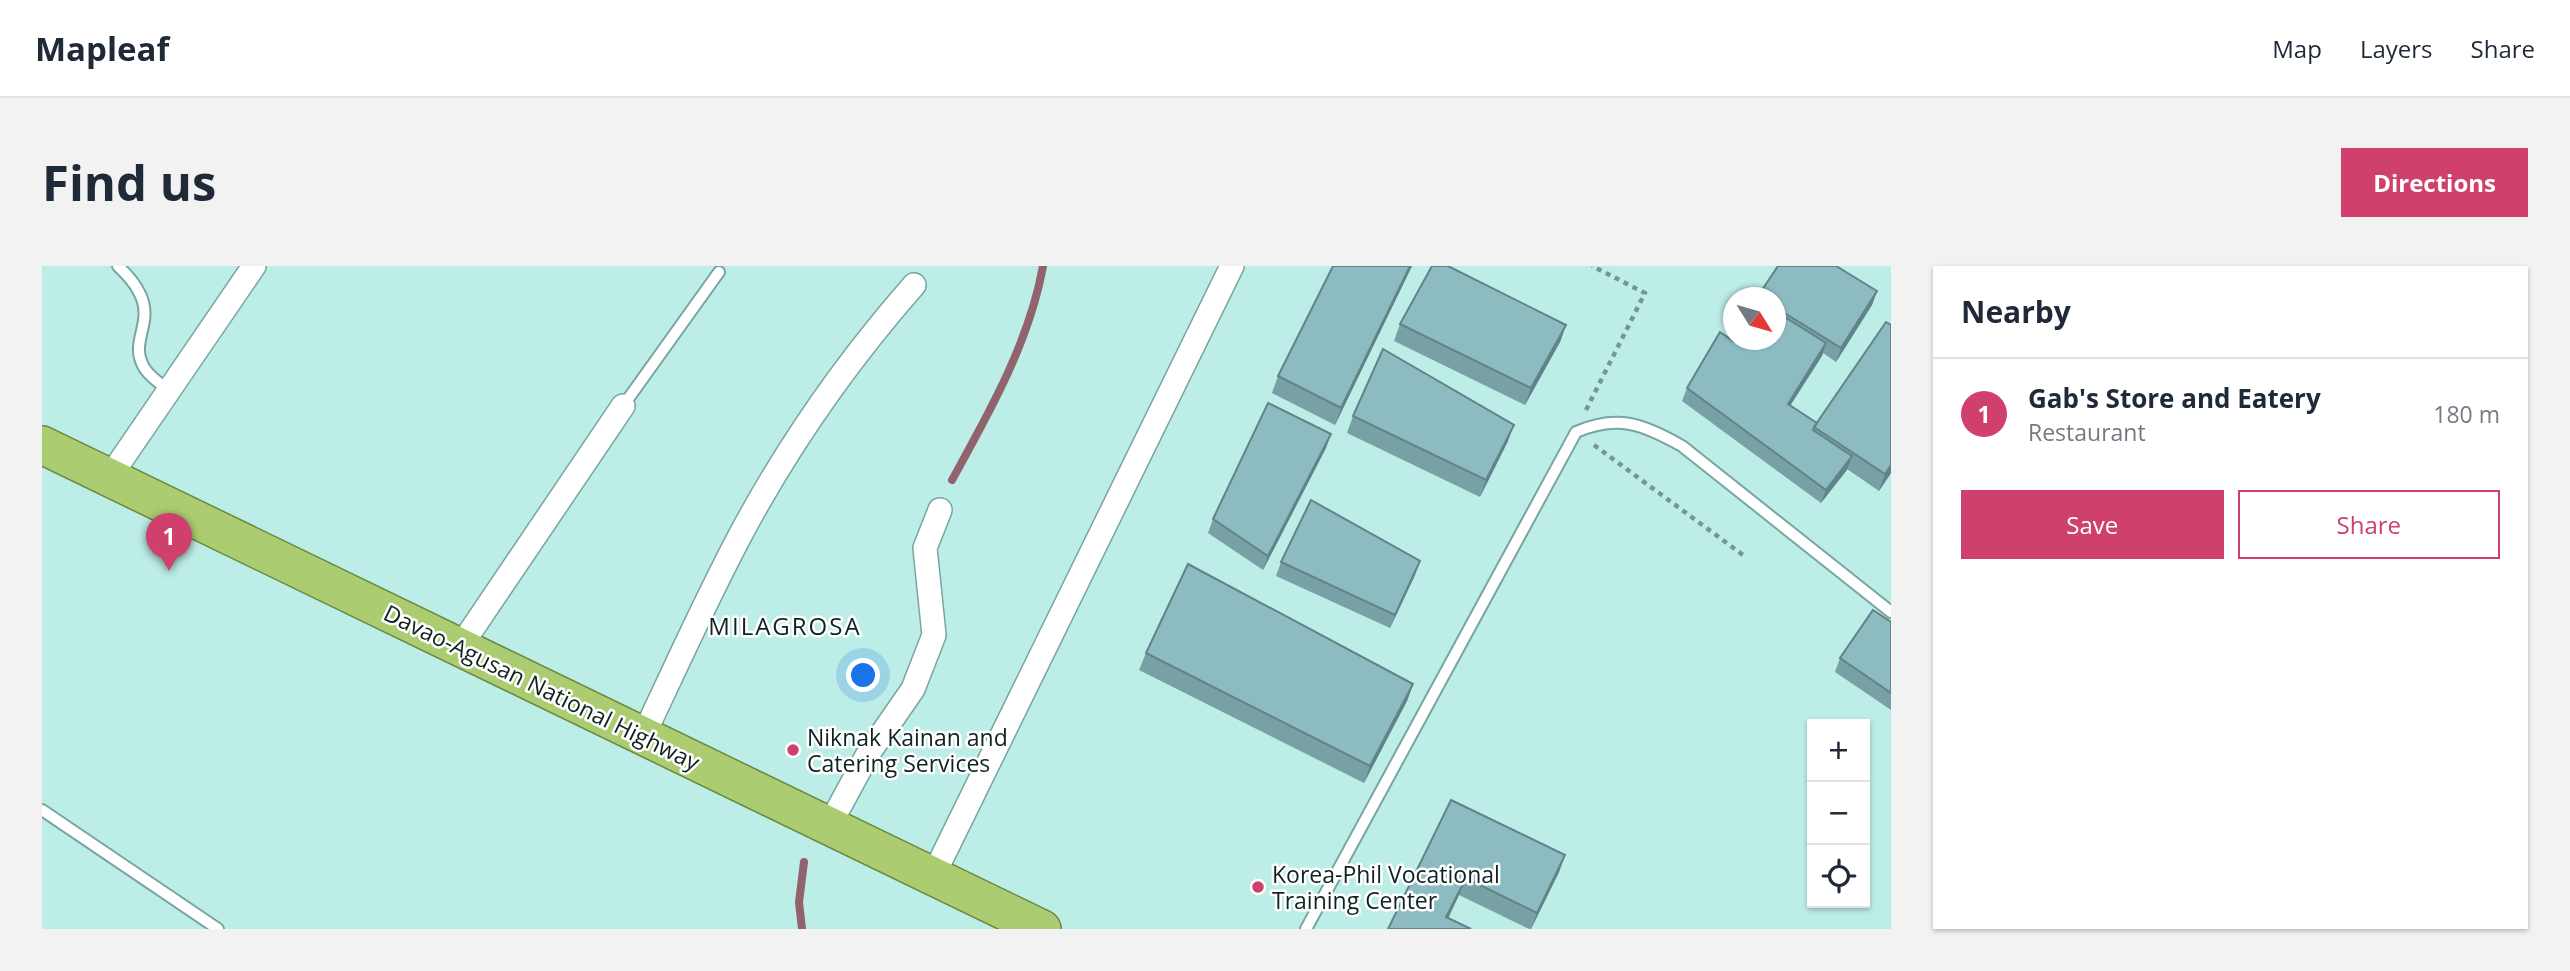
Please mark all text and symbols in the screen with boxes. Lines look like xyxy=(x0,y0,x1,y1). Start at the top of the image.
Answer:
text: Mapleaf xyxy=(35,26,169,71)
text: Map xyxy=(2272,32,2322,65)
text: Layers xyxy=(2360,32,2433,65)
text: Share xyxy=(2471,32,2535,65)
button: Directions xyxy=(2341,148,2528,217)
text: Find us xyxy=(42,149,216,215)
north arrow xyxy=(1723,287,1786,350)
text: Nearby xyxy=(1961,291,2071,332)
text: Gab's Store and Eatery xyxy=(2028,380,2321,416)
text: 1 xyxy=(1977,398,1991,430)
text: 180 m xyxy=(2433,398,2500,430)
text: Restaurant xyxy=(2028,416,2146,448)
button: Save xyxy=(1961,490,2224,559)
button: Share xyxy=(2238,490,2500,559)
pin: 1 xyxy=(146,513,192,571)
street label: Davao-Agusan National Highway xyxy=(379,596,706,778)
district label: MILAGROSA xyxy=(708,609,862,642)
your location xyxy=(846,658,880,692)
map controls xyxy=(1807,719,1870,908)
button: + xyxy=(1807,719,1870,782)
place label: Niknak Kainan and Catering Services xyxy=(807,721,1008,779)
marker: Niknak Kainan and Catering Services xyxy=(785,742,801,758)
button: − xyxy=(1807,782,1870,845)
button: locate xyxy=(1807,845,1870,908)
place label: Korea-Phil Vocational Training Center xyxy=(1272,858,1500,916)
marker: Korea-Phil Vocational Training Center xyxy=(1250,879,1266,895)

